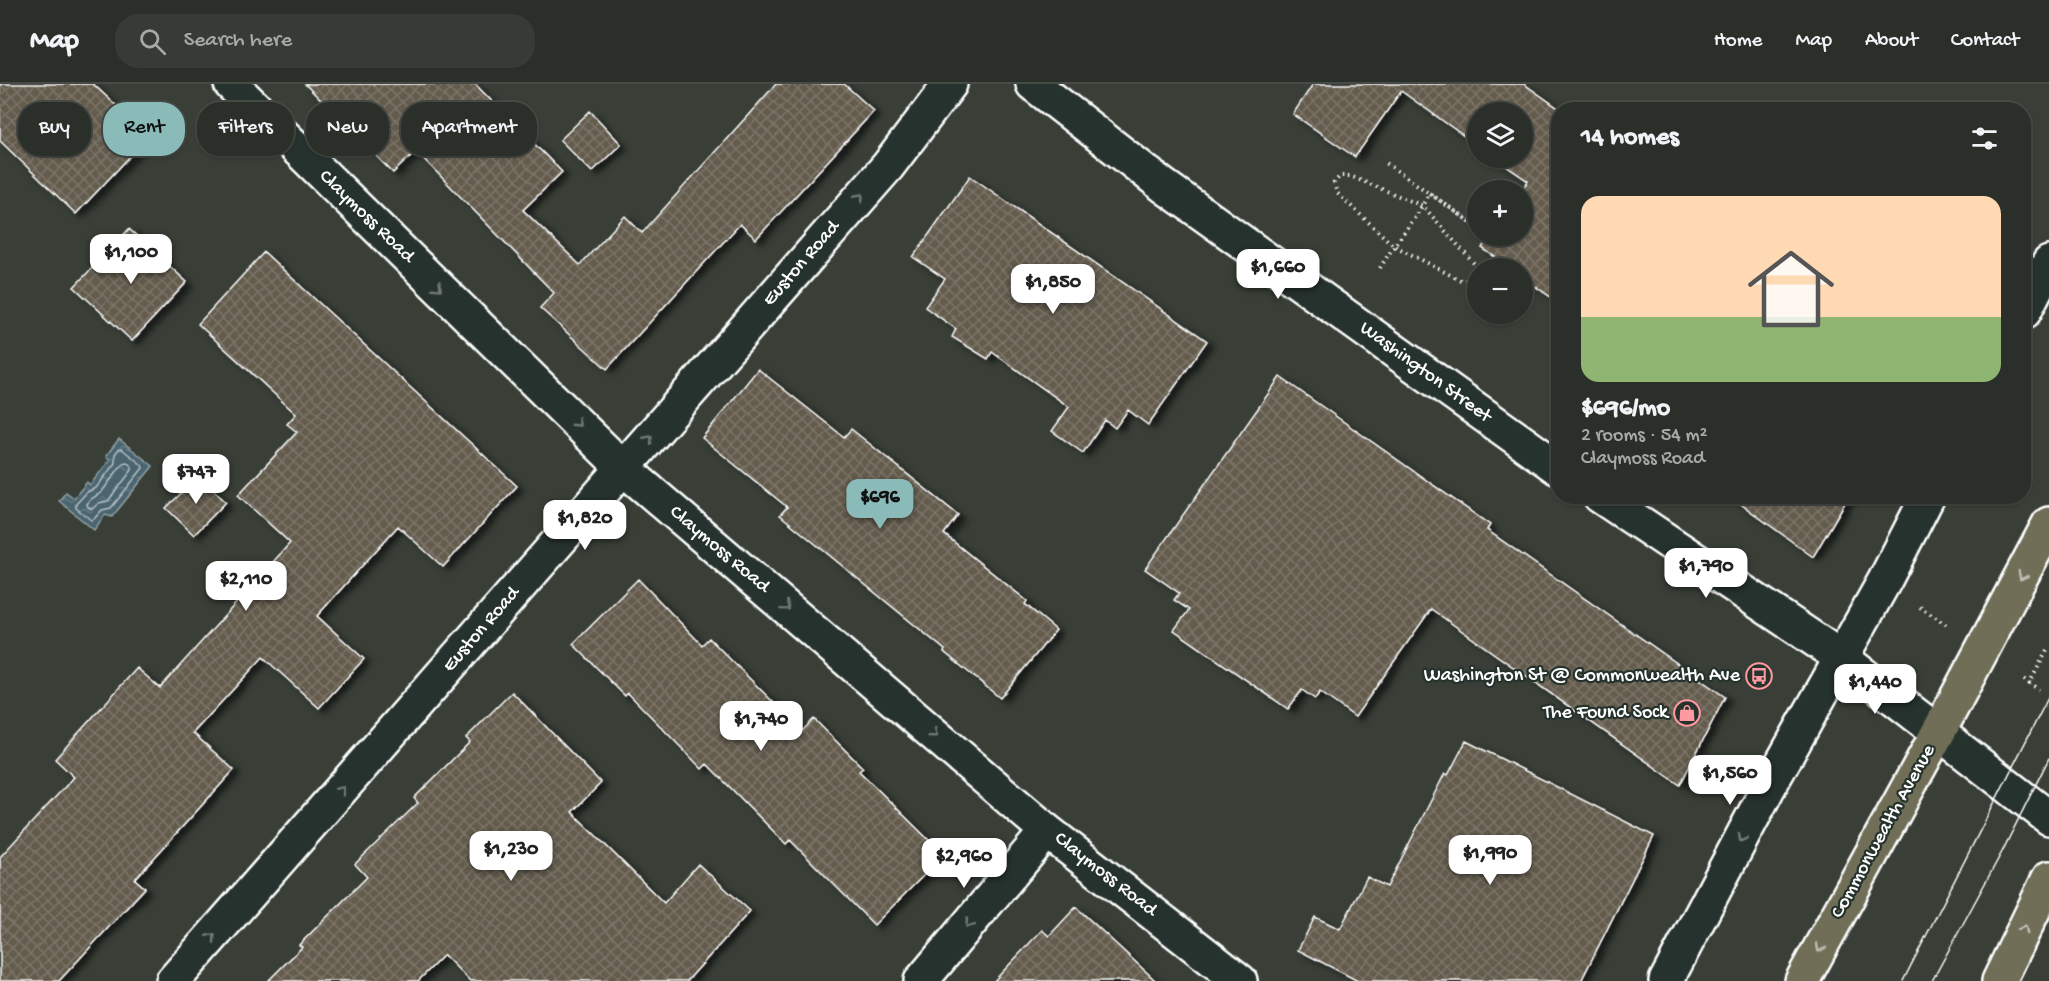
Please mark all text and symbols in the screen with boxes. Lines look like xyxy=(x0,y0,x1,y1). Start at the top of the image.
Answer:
search box xyxy=(115,14,535,68)
text: Map xyxy=(30,25,79,58)
icon: search xyxy=(136,25,169,58)
text: Search here xyxy=(184,28,292,54)
text: Home xyxy=(1714,29,1762,54)
text: Map xyxy=(1795,29,1832,54)
text: About xyxy=(1865,29,1918,54)
text: Contact xyxy=(1951,29,2019,54)
chip: Buy xyxy=(18,102,91,156)
chip: Rent xyxy=(103,102,185,156)
chip: Filters xyxy=(197,102,294,156)
chip: New xyxy=(306,102,389,156)
chip: Apartment xyxy=(401,102,537,156)
map controls xyxy=(1467,102,1533,324)
button: layers xyxy=(1467,102,1533,168)
icon: filters xyxy=(1968,122,2001,155)
text: 14 homes xyxy=(1581,123,1679,154)
street label: Claymoss Road xyxy=(313,166,420,270)
button: + xyxy=(1467,180,1533,246)
one-way arrow xyxy=(853,193,864,204)
street label: Euston Road xyxy=(759,215,847,311)
pin: $1,100 xyxy=(82,234,180,285)
icon: home xyxy=(1737,235,1845,343)
text: $1,100 xyxy=(104,242,158,265)
pin: $1,660 xyxy=(1229,249,1327,300)
text: $1,660 xyxy=(1251,257,1305,280)
button: − xyxy=(1467,258,1533,324)
pin: $1,850 xyxy=(1004,264,1102,315)
text: $1,850 xyxy=(1025,272,1081,295)
one-way arrow xyxy=(430,279,441,290)
street label: Washington Street xyxy=(1355,317,1497,430)
text: $696/mo xyxy=(1581,394,1670,425)
one-way arrow xyxy=(570,416,580,427)
text: 2 rooms · 54 m² xyxy=(1581,425,1708,448)
one-way arrow xyxy=(642,435,653,445)
text: Claymoss Road xyxy=(1581,448,1705,471)
pin: $747 xyxy=(160,454,232,505)
text: $747 xyxy=(176,462,216,485)
pin: $696 xyxy=(844,479,916,530)
text: $696 xyxy=(860,487,900,510)
pin: $1,820 xyxy=(536,500,634,551)
street label: Claymoss Road xyxy=(664,501,776,600)
text: $1,820 xyxy=(557,508,613,531)
pin: $1,790 xyxy=(1657,548,1755,599)
text: $1,790 xyxy=(1678,556,1734,579)
pin: $2,110 xyxy=(197,561,295,612)
text: $2,110 xyxy=(220,569,272,592)
one-way arrow xyxy=(2017,569,2029,580)
street label: Euston Road xyxy=(439,581,527,677)
one-way arrow xyxy=(779,600,790,611)
bus stop icon: Washington St @ Commonwealth Ave xyxy=(1744,661,1774,691)
pin: $1,440 xyxy=(1826,664,1924,715)
place label: Washington St @ Commonwealth Ave xyxy=(1424,665,1741,688)
text: $1,440 xyxy=(1848,672,1902,695)
shop icon: The Found Sock xyxy=(1672,698,1702,728)
pin: $1,740 xyxy=(712,701,810,752)
place label: The Found Sock xyxy=(1542,702,1670,725)
text: $1,740 xyxy=(734,709,788,732)
one-way arrow xyxy=(928,727,938,738)
street label: Commonwealth Avenue xyxy=(1827,741,1942,923)
pin: $1,560 xyxy=(1681,755,1779,806)
text: $1,560 xyxy=(1702,763,1758,786)
one-way arrow xyxy=(334,787,345,797)
street label: Claymoss Road xyxy=(1049,828,1163,924)
pin: $1,230 xyxy=(462,831,560,882)
one-way arrow xyxy=(1738,831,1749,842)
pin: $1,990 xyxy=(1441,835,1539,886)
pin: $2,960 xyxy=(915,838,1013,889)
text: $1,230 xyxy=(484,839,538,862)
text: $1,990 xyxy=(1463,843,1517,866)
text: $2,960 xyxy=(936,846,992,869)
one-way arrow xyxy=(965,917,976,928)
one-way arrow xyxy=(2016,925,2028,936)
one-way arrow xyxy=(205,933,216,944)
one-way arrow xyxy=(1816,942,1827,953)

